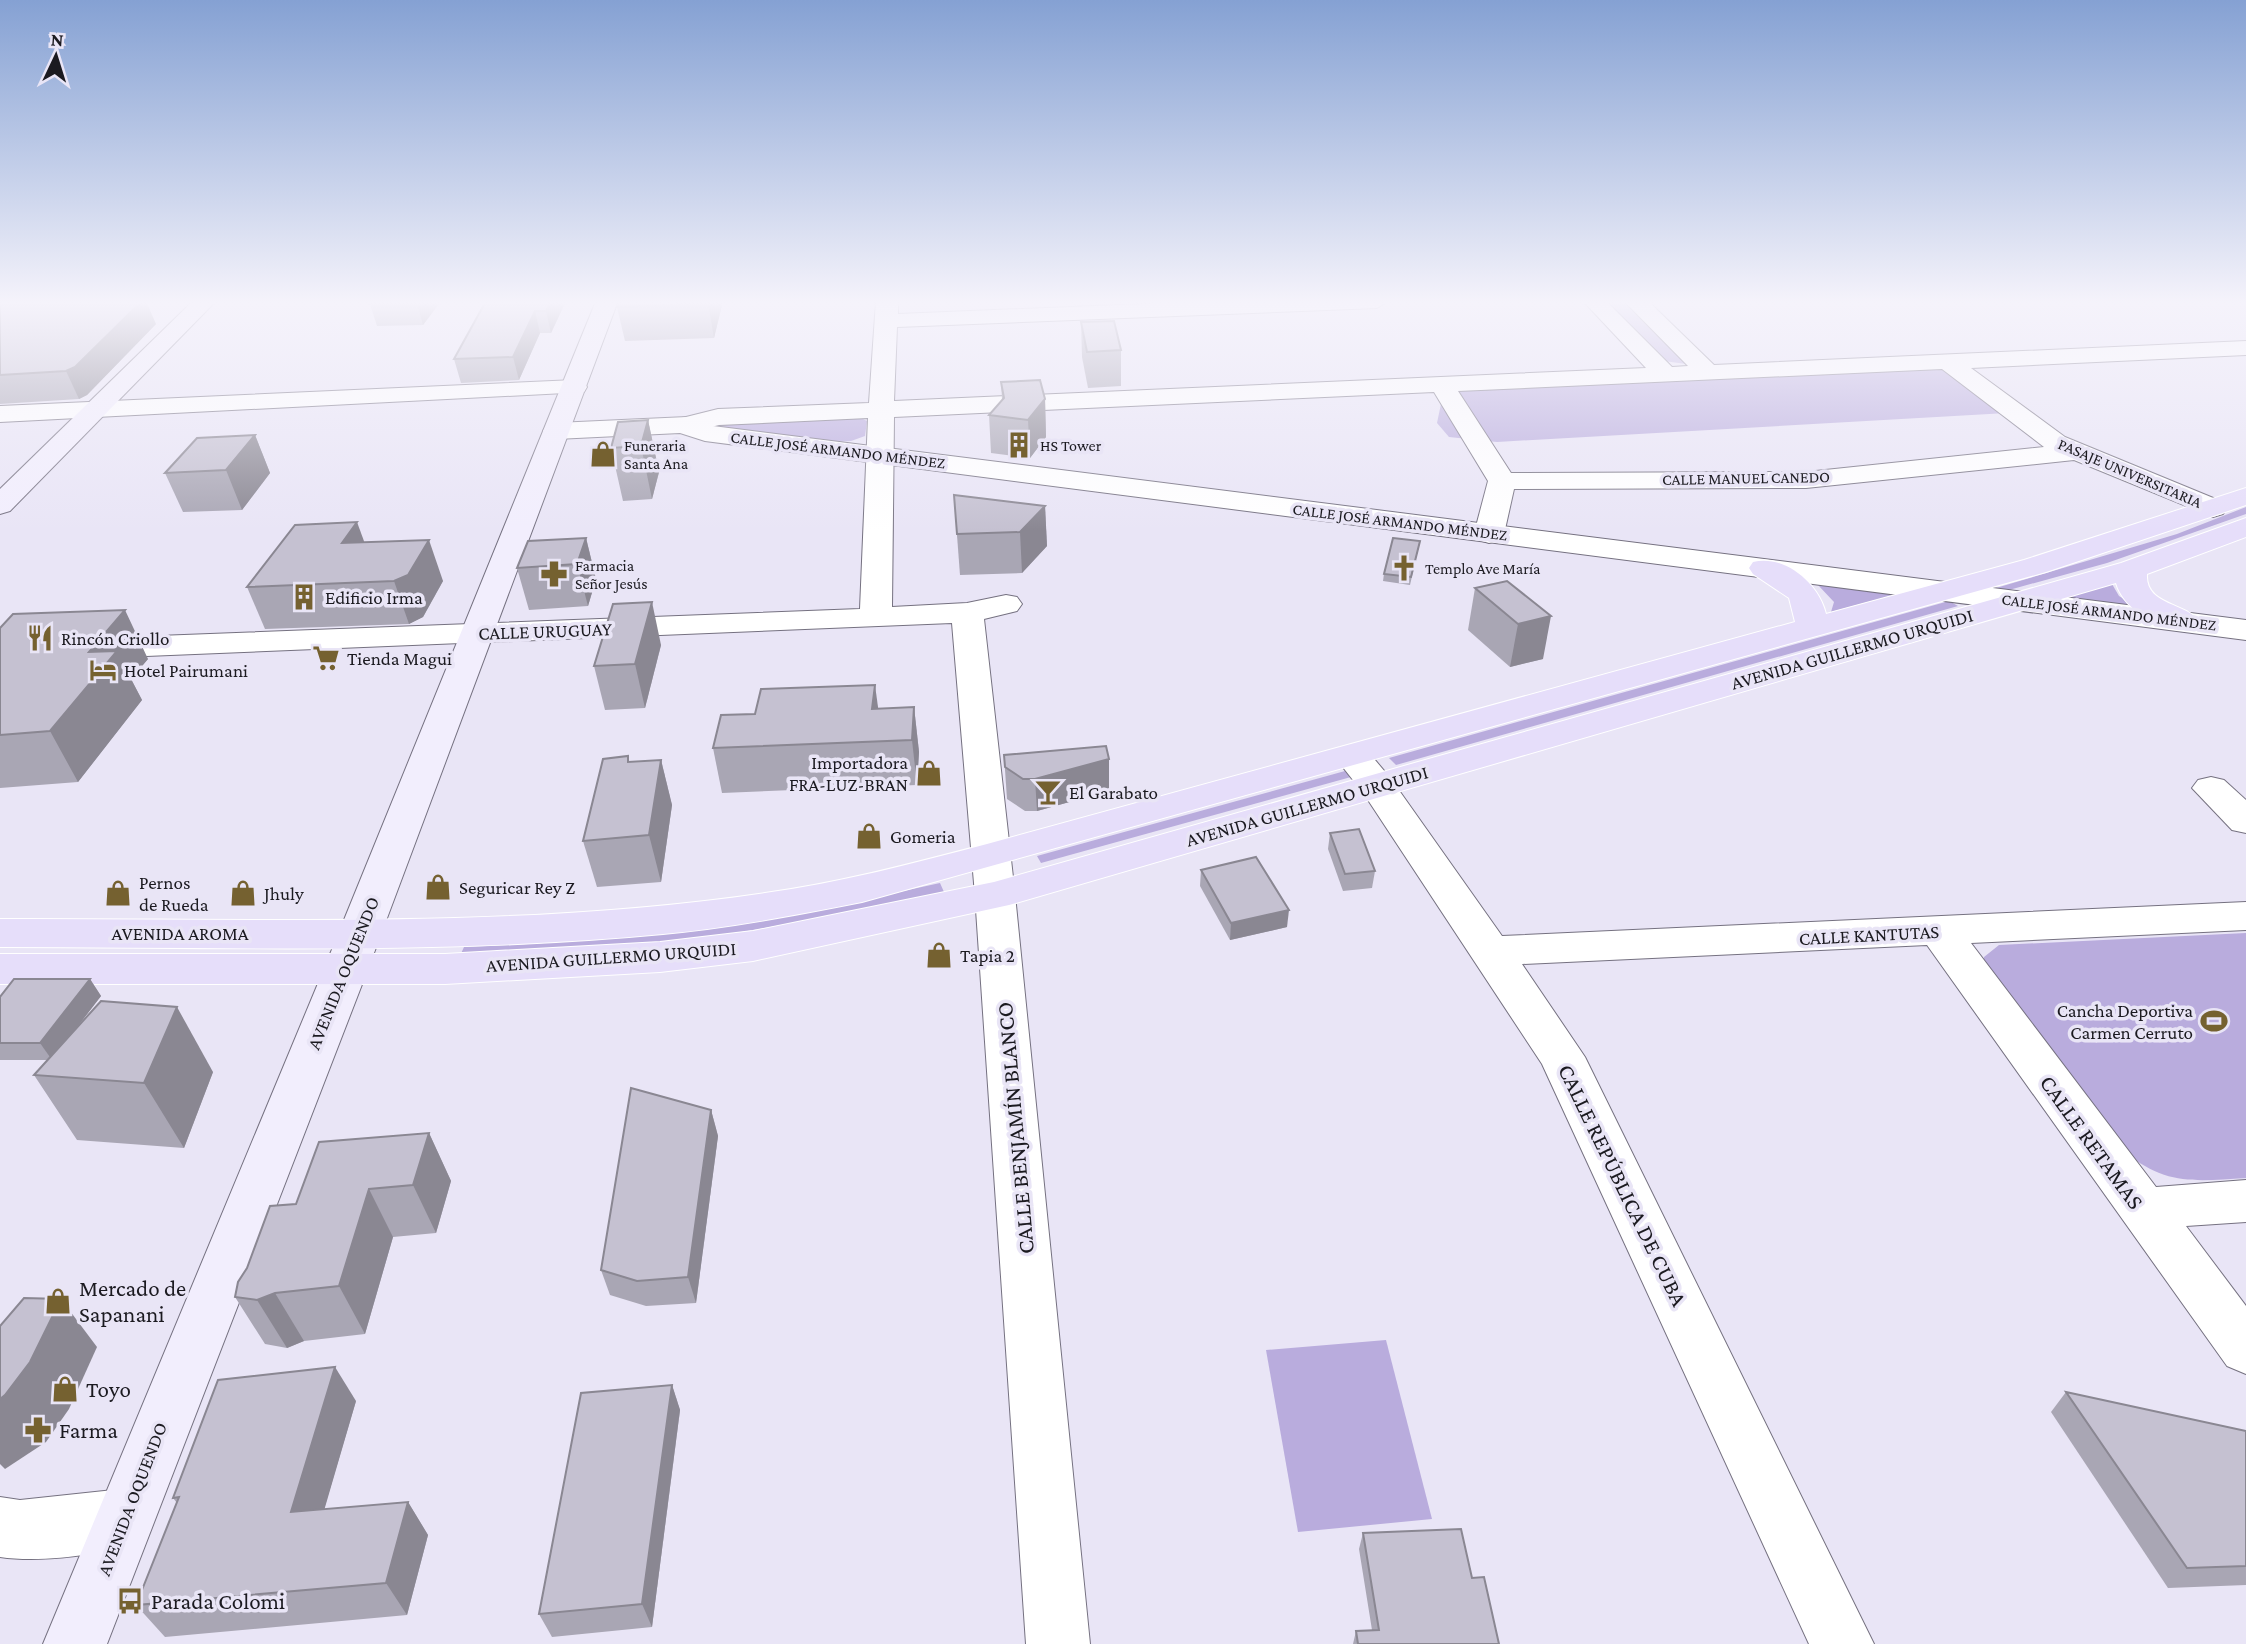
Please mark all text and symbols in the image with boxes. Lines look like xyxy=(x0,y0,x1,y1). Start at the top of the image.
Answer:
north arrow xyxy=(21,21,91,91)
text: N xyxy=(50,29,64,50)
street label: CALLE JOSÉ ARMANDO MÉNDEZ xyxy=(730,428,946,473)
building icon: HS Tower xyxy=(1004,430,1034,460)
street label: PASAJE UNIVERSITARIA xyxy=(2055,435,2205,512)
place label: Funeraria Santa Ana xyxy=(624,437,689,472)
place label: HS Tower xyxy=(1040,437,1102,454)
shop icon: Funeraria Santa Ana xyxy=(588,439,618,469)
street label: CALLE MANUEL CANEDO xyxy=(1662,468,1830,488)
street label: CALLE JOSÉ ARMANDO MÉNDEZ xyxy=(1292,500,1508,545)
church icon: Templo Ave María xyxy=(1389,553,1419,583)
place label: Farmacia Señor Jesús xyxy=(575,557,648,593)
pharmacy icon: Farmacia Señor Jesús xyxy=(539,559,569,589)
place label: Templo Ave María xyxy=(1425,560,1541,578)
building icon: Edificio Irma xyxy=(289,582,319,612)
place label: Edificio Irma xyxy=(325,587,423,608)
street label: CALLE JOSÉ ARMANDO MÉNDEZ xyxy=(2001,590,2217,635)
street label: AVENIDA GUILLERMO URQUIDI xyxy=(1729,604,1975,694)
street label: CALLE URUGUAY xyxy=(478,618,613,644)
restaurant icon: Rincón Criollo xyxy=(25,623,55,653)
place label: Rincón Criollo xyxy=(61,628,169,649)
supermarket icon: Tienda Magui xyxy=(311,643,341,673)
place label: Tienda Magui xyxy=(347,648,452,669)
hotel icon: Hotel Pairumani xyxy=(88,655,118,685)
place label: Hotel Pairumani xyxy=(124,660,248,681)
place label: Importadora FRA-LUZ-BRAN xyxy=(789,752,908,795)
shop icon: Importadora FRA-LUZ-BRAN xyxy=(914,758,944,788)
street label: AVENIDA GUILLERMO URQUIDI xyxy=(1184,761,1430,851)
bar icon: El Garabato xyxy=(1033,777,1063,807)
place label: El Garabato xyxy=(1069,782,1158,803)
shop icon: Gomeria xyxy=(854,821,884,851)
place label: Gomeria xyxy=(890,826,956,847)
place label: Pernos de Rueda xyxy=(139,872,209,915)
shop icon: Seguricar Rey Z xyxy=(423,872,453,902)
place label: Seguricar Rey Z xyxy=(459,877,575,898)
shop icon: Pernos de Rueda xyxy=(103,878,133,908)
shop icon: Jhuly xyxy=(228,878,258,908)
place label: Jhuly xyxy=(262,883,304,904)
street label: AVENIDA OQUENDO xyxy=(303,894,383,1052)
street label: CALLE KANTUTAS xyxy=(1798,921,1940,949)
street label: AVENIDA AROMA xyxy=(111,923,249,944)
street label: AVENIDA GUILLERMO URQUIDI xyxy=(485,938,737,976)
shop icon: Tapia 2 xyxy=(924,940,954,970)
place label: Tapia 2 xyxy=(960,945,1015,966)
place label: Cancha Deportiva Carmen Cerruto xyxy=(2057,1000,2193,1043)
street label: CALLE BENJAMÍN BLANCO xyxy=(991,1001,1039,1255)
sports icon: Cancha Deportiva Carmen Cerruto xyxy=(2199,1006,2229,1036)
street label: CALLE REPÚBLICA DE CUBA xyxy=(1553,1060,1693,1311)
street label: CALLE RETAMAS xyxy=(2035,1070,2149,1214)
place label: Mercado de Sapanani xyxy=(79,1275,186,1327)
shop icon: Mercado de Sapanani xyxy=(43,1286,73,1316)
shop icon: Toyo xyxy=(50,1374,80,1404)
place label: Toyo xyxy=(86,1376,131,1402)
pharmacy icon: Farma xyxy=(23,1415,53,1445)
place label: Farma xyxy=(59,1417,118,1443)
street label: AVENIDA OQUENDO xyxy=(93,1419,171,1579)
bus stop icon: Parada Colomi xyxy=(115,1586,145,1616)
place label: Parada Colomi xyxy=(151,1588,285,1614)

